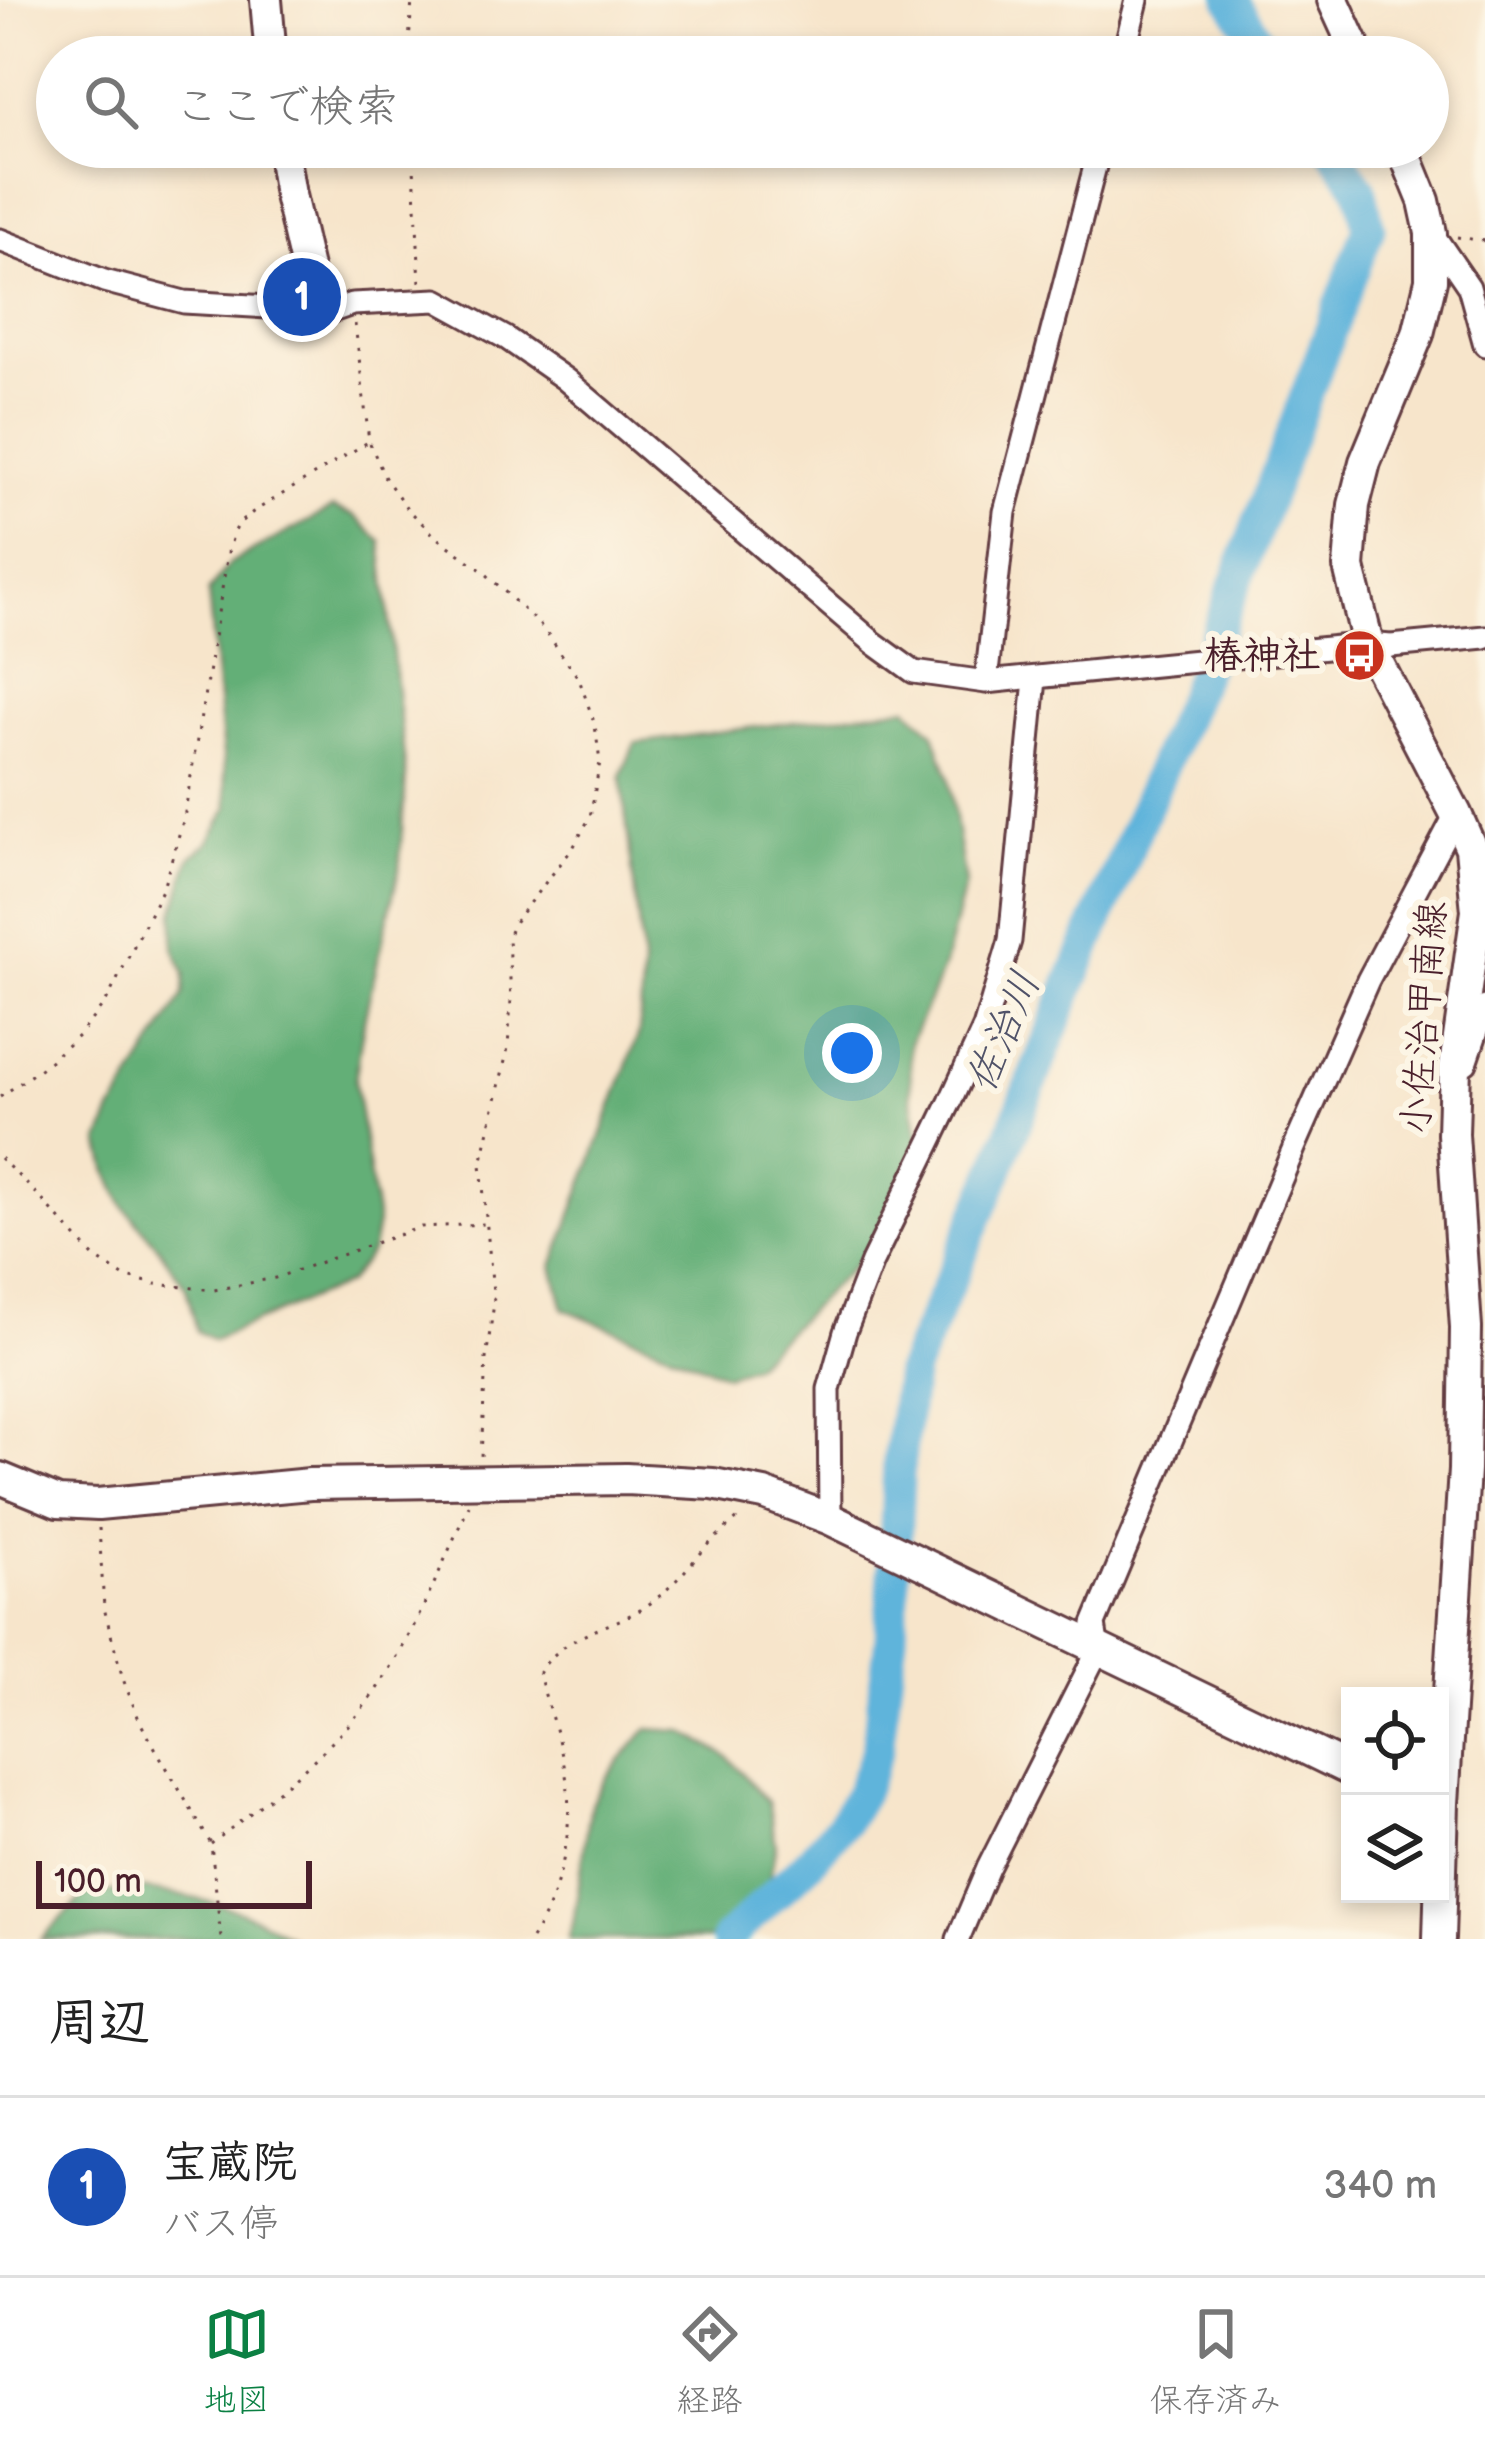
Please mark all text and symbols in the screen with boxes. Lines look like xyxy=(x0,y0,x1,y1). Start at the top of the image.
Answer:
search box xyxy=(36,36,1449,168)
icon: search xyxy=(78,69,144,135)
text: ここで検索 xyxy=(174,80,399,135)
pin: 1 xyxy=(263,252,341,342)
bus stop icon: 椿神社 xyxy=(1332,628,1388,684)
place label: 椿神社 xyxy=(1204,633,1321,680)
street label: 小佐治甲南線 xyxy=(1393,900,1457,1136)
water label: 佐治川 xyxy=(956,964,1052,1100)
your location xyxy=(822,1023,882,1083)
map controls xyxy=(1341,1687,1449,1903)
button: locate xyxy=(1341,1687,1449,1795)
button: layers xyxy=(1341,1795,1449,1903)
scale bar xyxy=(36,1855,312,1908)
text: 100 m xyxy=(54,1862,142,1902)
text: 周辺 xyxy=(48,1993,150,2054)
text: 宝蔵院 xyxy=(162,2136,297,2191)
text: 1 xyxy=(79,2163,95,2210)
text: 340 m xyxy=(1324,2163,1437,2210)
text: バス停 xyxy=(162,2201,279,2248)
tab: 地図 xyxy=(204,2301,270,2421)
tab: 経路 xyxy=(677,2301,743,2421)
tab: 保存済み xyxy=(1150,2301,1282,2421)

